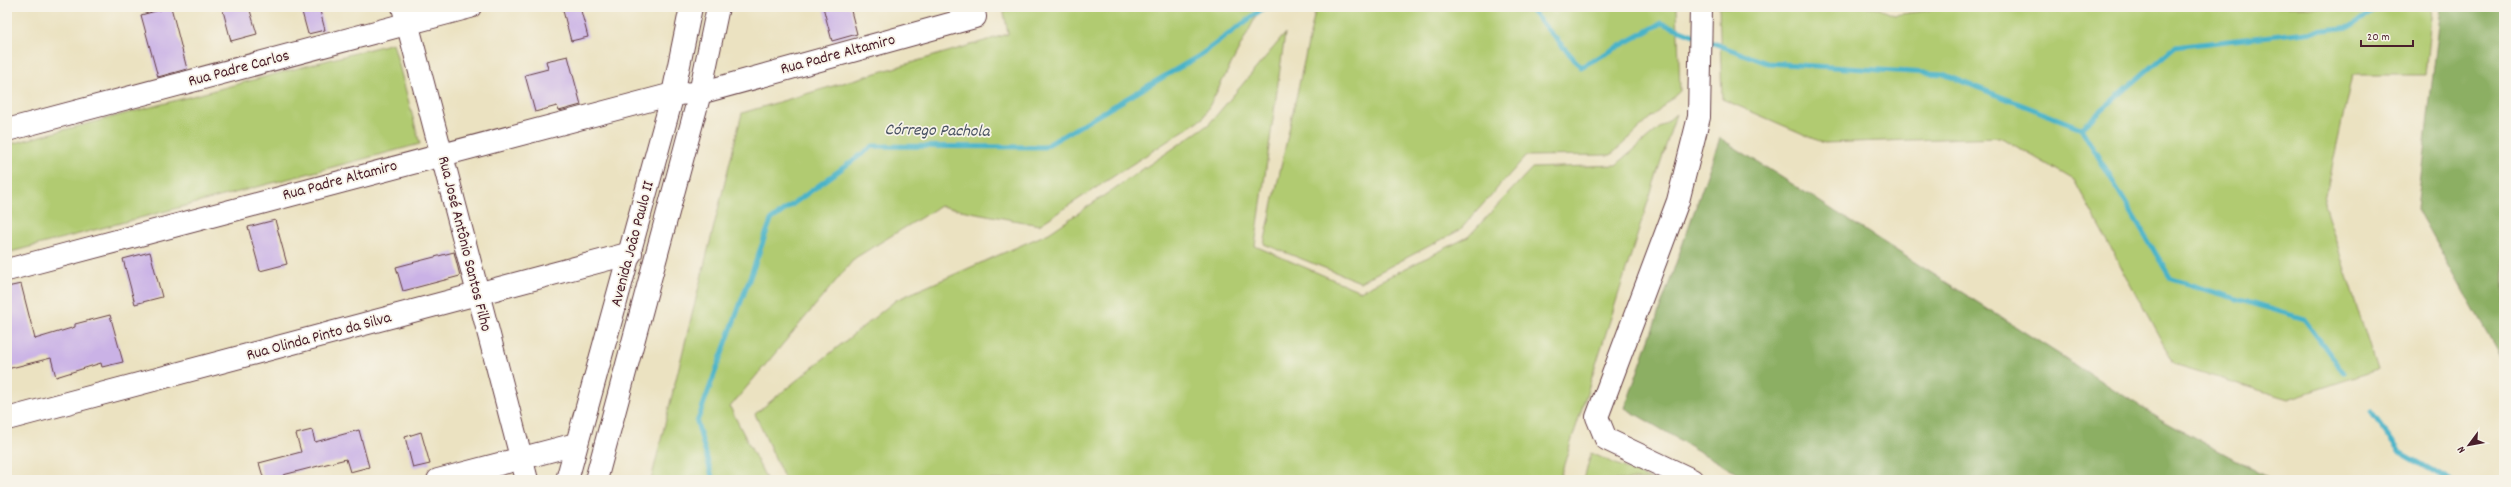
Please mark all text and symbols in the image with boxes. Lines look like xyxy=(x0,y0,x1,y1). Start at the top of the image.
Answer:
scale bar xyxy=(2361,22,2413,48)
street label: Rua Padre Altamiro xyxy=(778,29,898,81)
text: 20 m xyxy=(2367,29,2390,46)
street label: Rua Padre Carlos xyxy=(186,44,292,94)
water label: Córrego Pachola xyxy=(884,119,991,145)
street label: Rua José Antônio Santos Filho xyxy=(431,154,497,334)
street label: Rua Padre Altamiro xyxy=(280,155,400,207)
street label: Avenida João Paulo II xyxy=(605,179,661,309)
street label: Rua Olinda Pinto da Silva xyxy=(244,307,394,367)
north arrow xyxy=(2449,425,2489,465)
text: N xyxy=(2454,442,2470,456)

